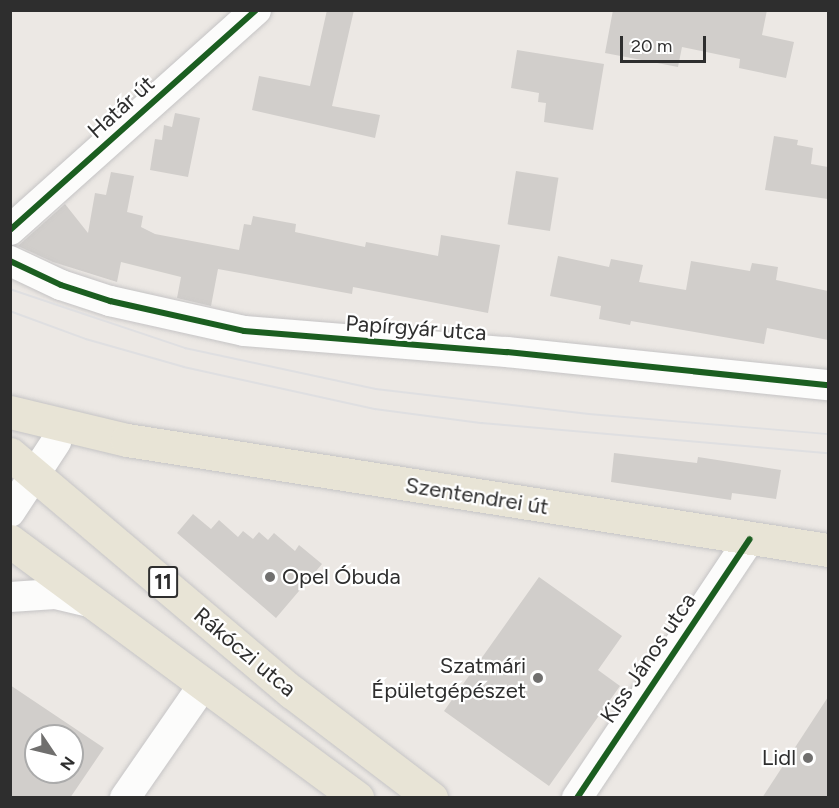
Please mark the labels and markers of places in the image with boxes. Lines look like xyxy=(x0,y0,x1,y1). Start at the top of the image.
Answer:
place label: Opel Óbuda xyxy=(282,564,401,590)
marker: Opel Óbuda xyxy=(263,570,277,584)
place label: Szatmári Épületgépészet xyxy=(371,652,526,704)
marker: Szatmári Épületgépészet xyxy=(531,671,545,685)
place label: Lidl xyxy=(762,745,796,771)
marker: Lidl xyxy=(801,751,815,765)

